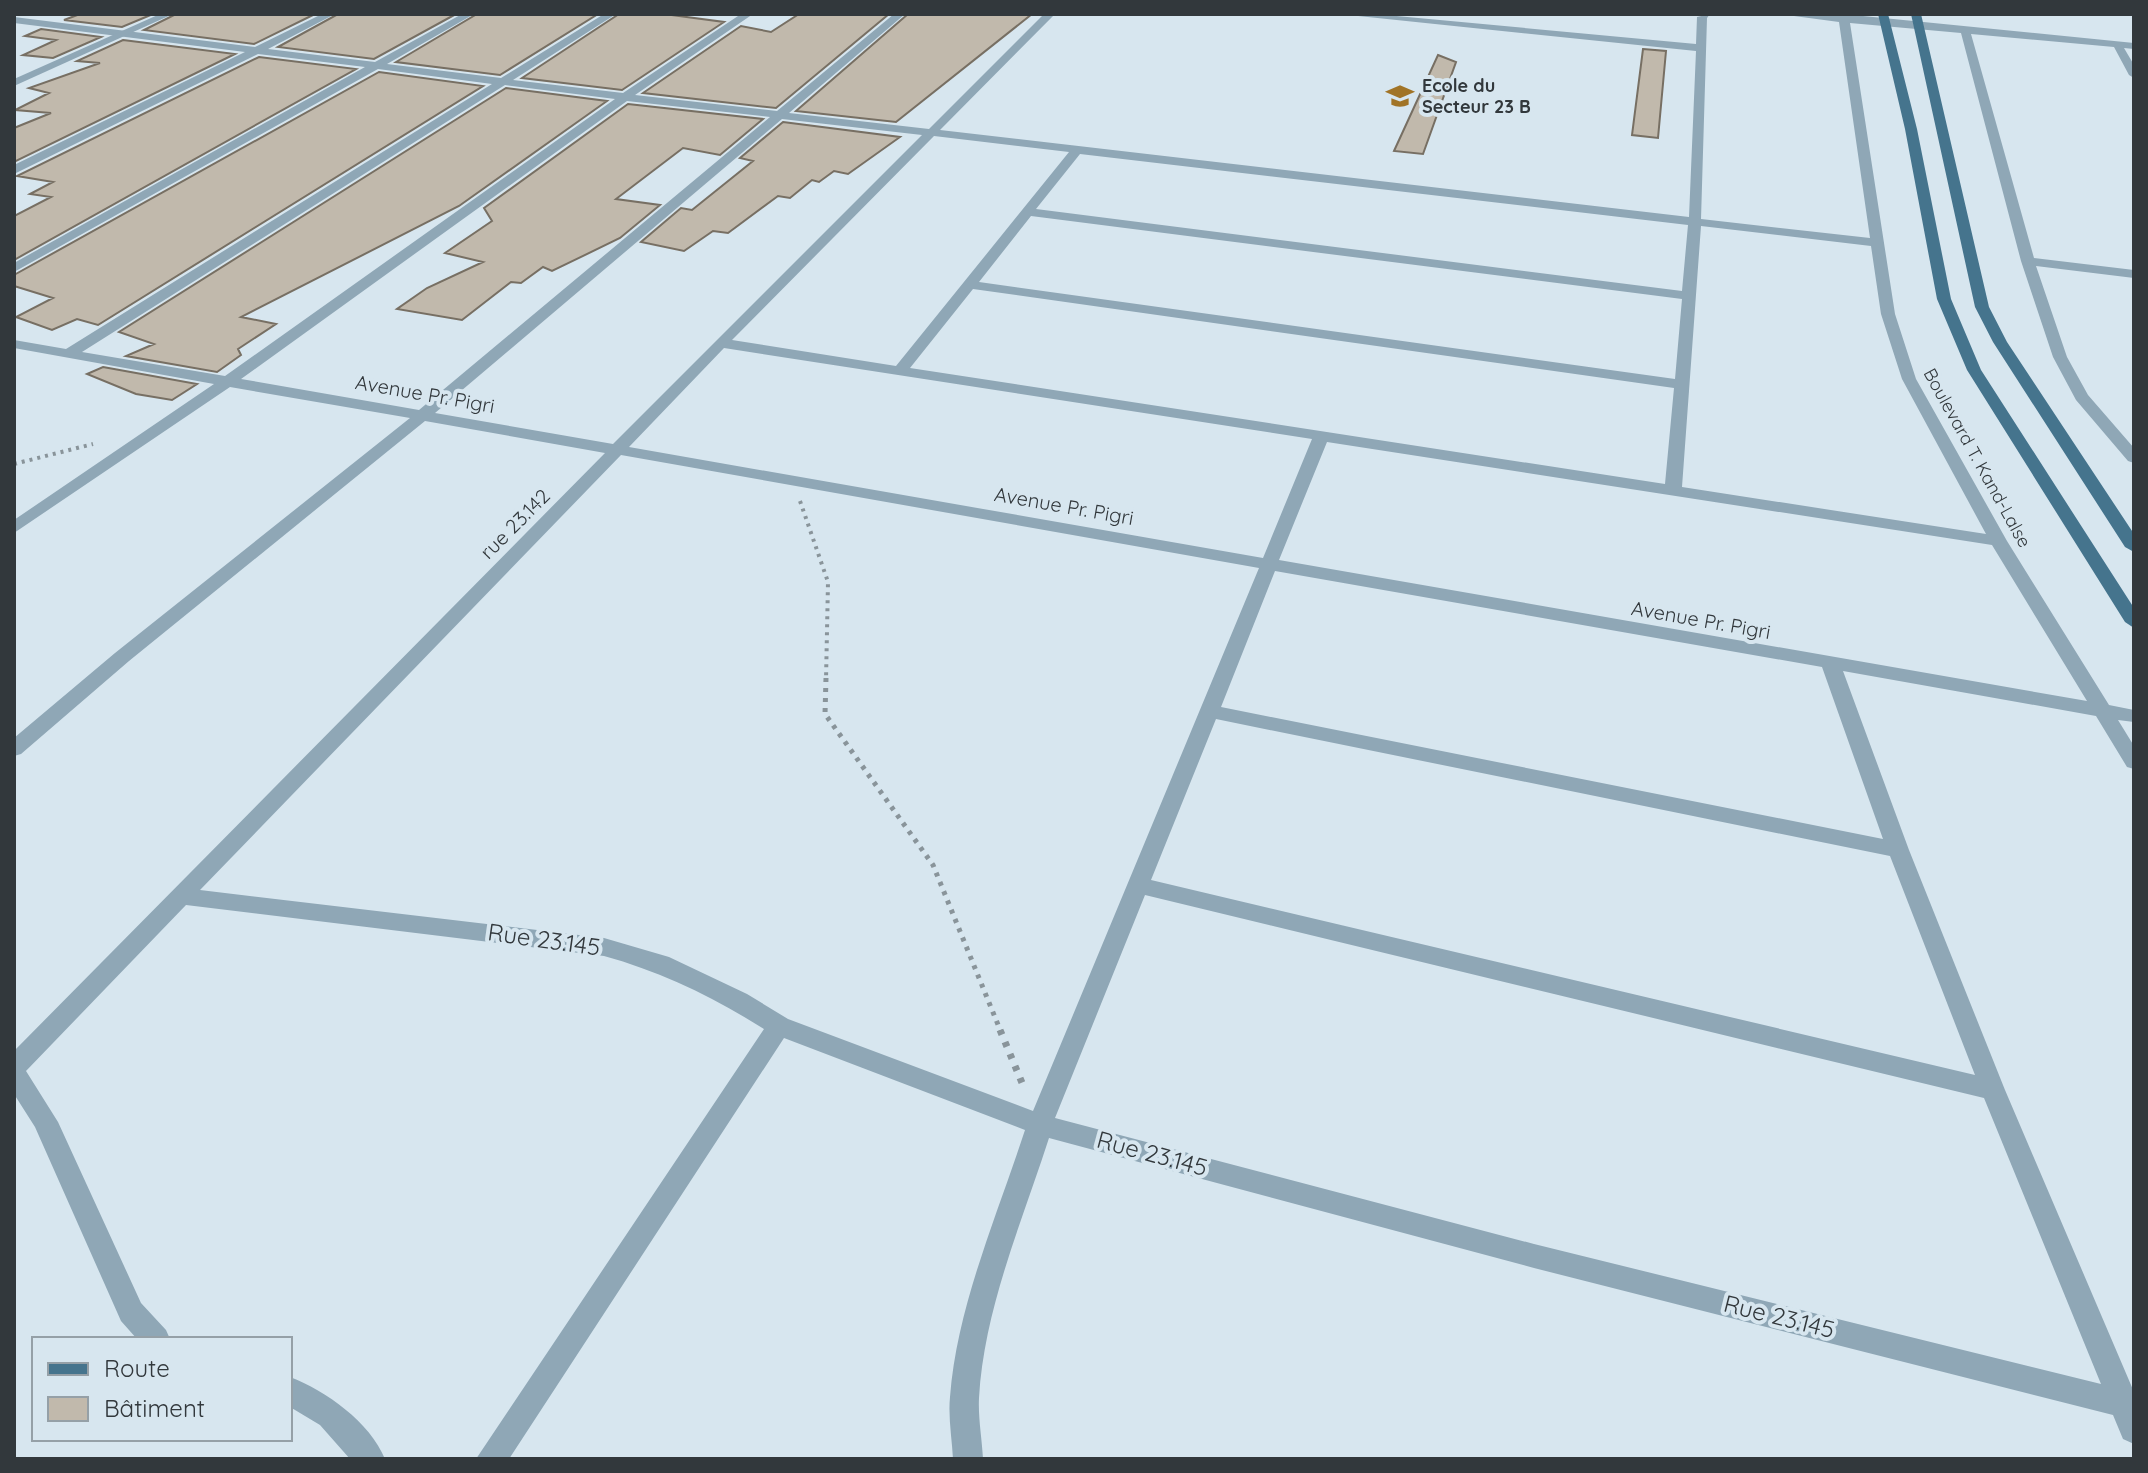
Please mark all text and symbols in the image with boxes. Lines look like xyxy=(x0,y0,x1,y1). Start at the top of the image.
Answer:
place label: Ecole du Secteur 23 B xyxy=(1422,74,1531,118)
school or university icon: Ecole du Secteur 23 B xyxy=(1385,81,1415,111)
street label: Boulevard T. Kand-Lalse xyxy=(1919,364,2036,551)
street label: Avenue Pr. Pigri xyxy=(353,369,497,418)
street label: Avenue Pr. Pigri xyxy=(992,481,1136,530)
street label: rue 23.142 xyxy=(474,483,555,564)
street label: Avenue Pr. Pigri xyxy=(1629,595,1773,644)
street label: Rue 23.145 xyxy=(486,916,602,962)
street label: Rue 23.145 xyxy=(1094,1124,1211,1182)
street label: Rue 23.145 xyxy=(1721,1288,1838,1344)
legend xyxy=(32,1337,292,1441)
text: Route xyxy=(104,1353,170,1383)
text: Bâtiment xyxy=(104,1393,205,1423)

